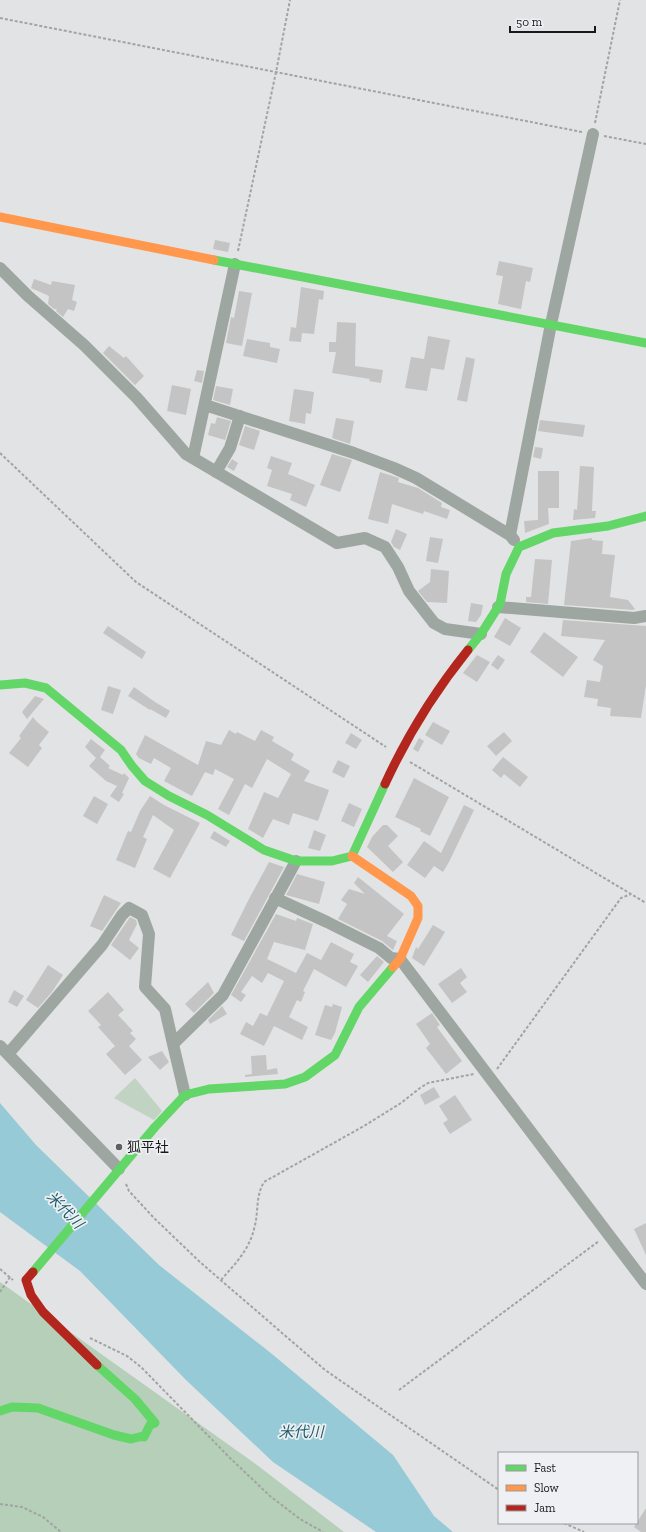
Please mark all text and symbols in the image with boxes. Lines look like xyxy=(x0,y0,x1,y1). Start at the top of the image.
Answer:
scale bar xyxy=(510,8,595,34)
text: 50 m xyxy=(516,15,543,29)
place label: 狐平社 xyxy=(127,1139,169,1156)
marker: 狐平社 xyxy=(114,1142,124,1152)
water label: 米代川 xyxy=(43,1188,88,1234)
water label: 米代川 xyxy=(278,1423,325,1441)
legend xyxy=(498,1452,638,1524)
text: Fast xyxy=(534,1461,557,1475)
text: Slow xyxy=(534,1481,560,1495)
text: Jam xyxy=(534,1501,556,1515)

